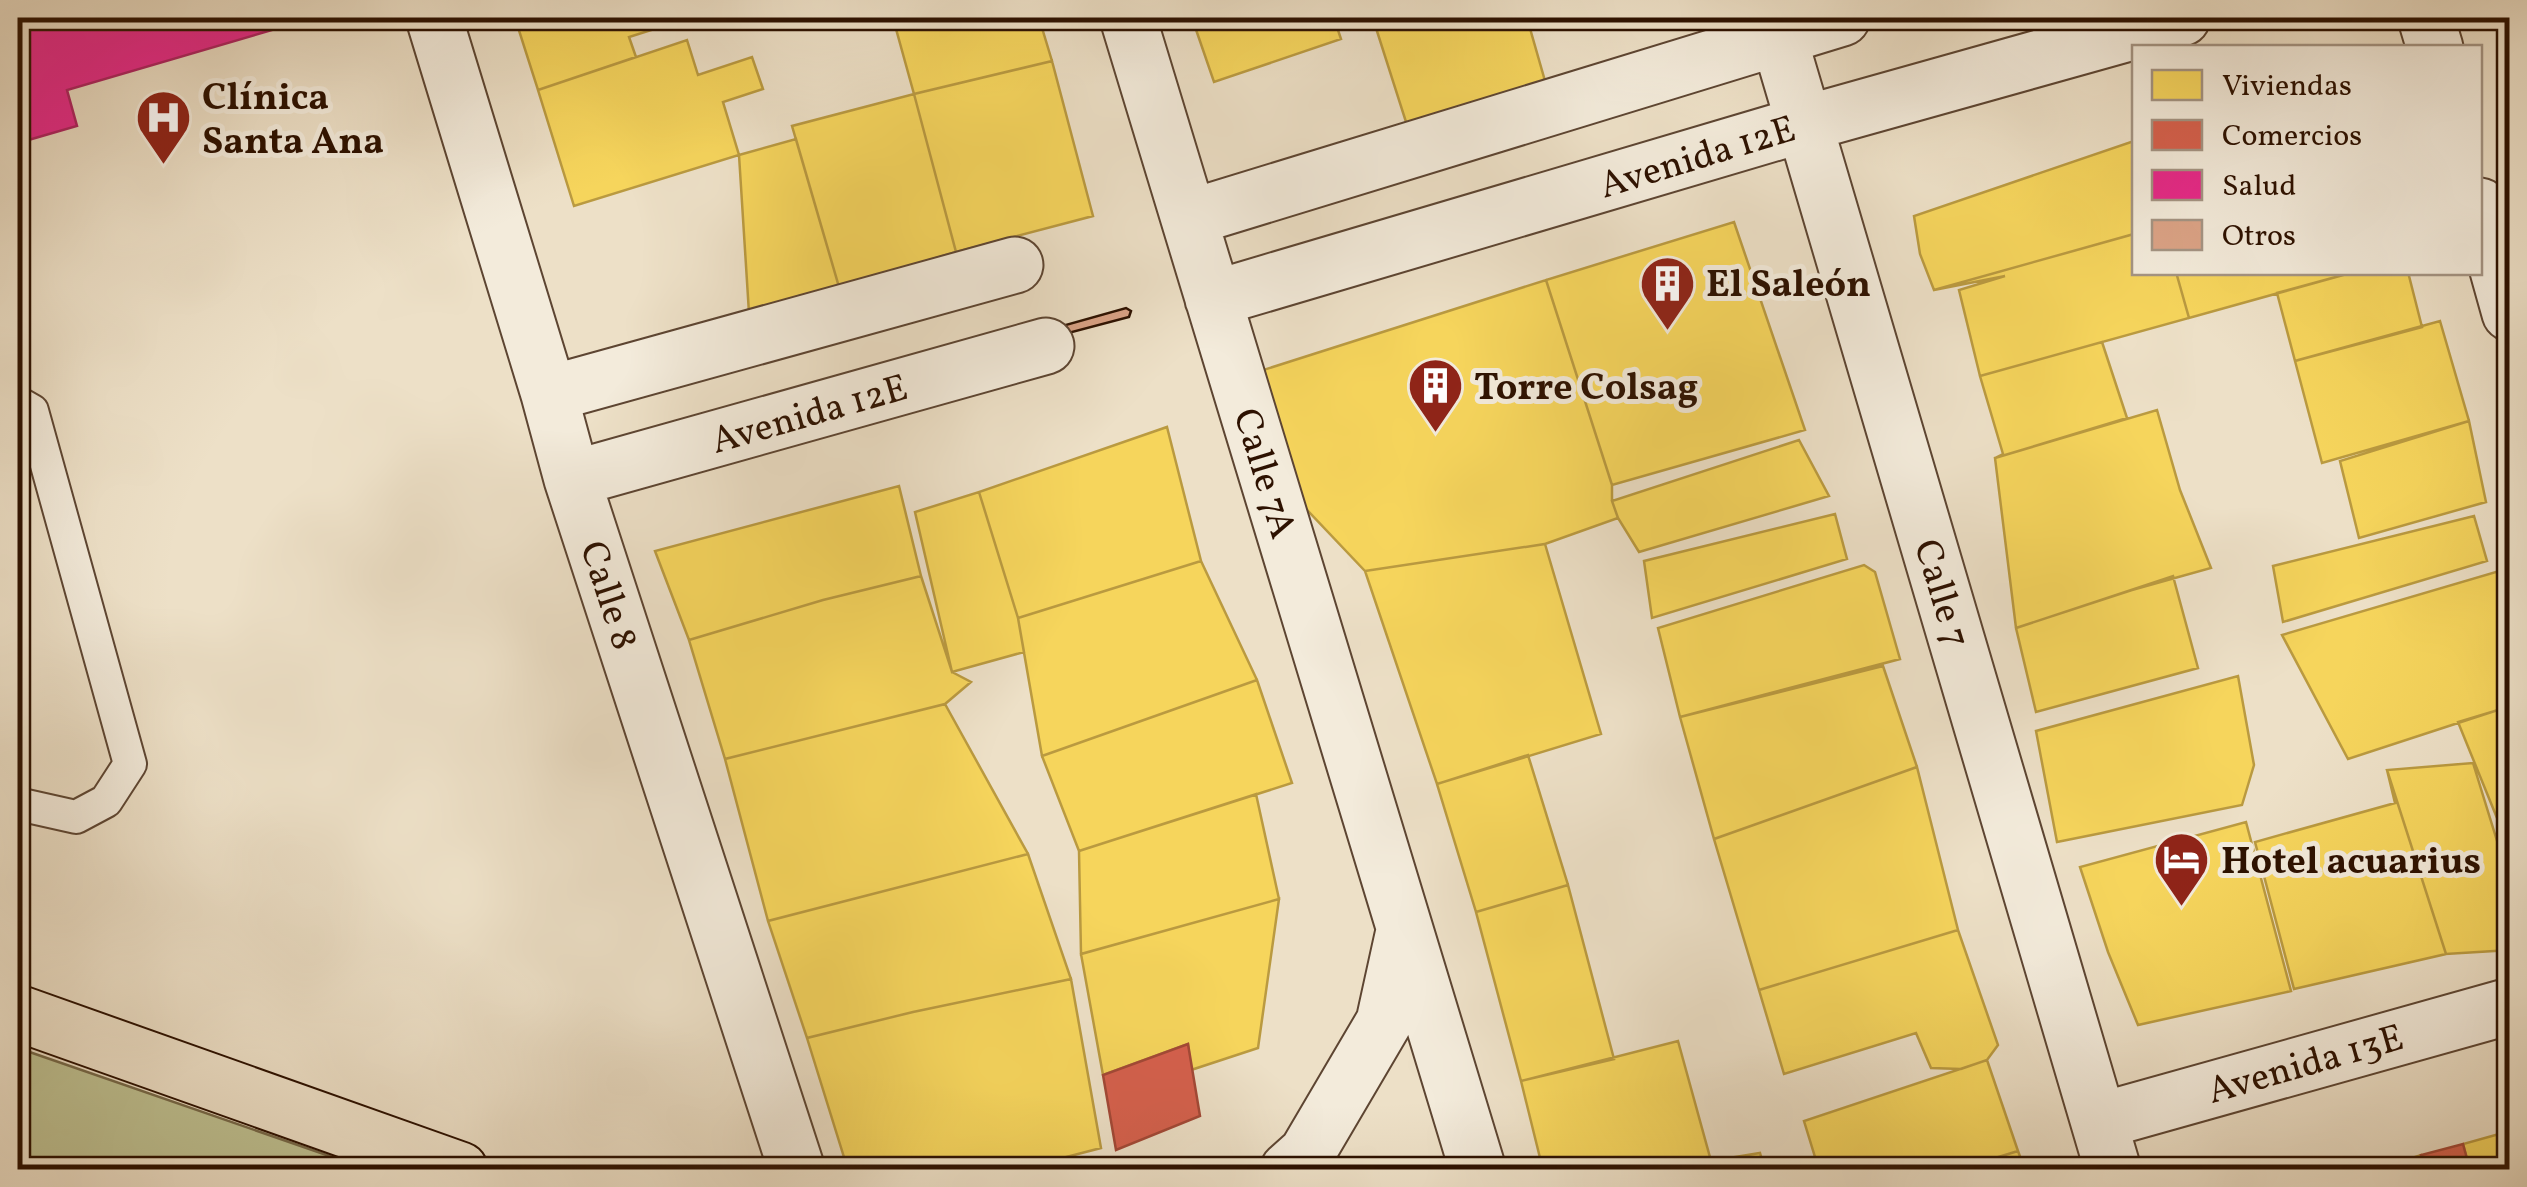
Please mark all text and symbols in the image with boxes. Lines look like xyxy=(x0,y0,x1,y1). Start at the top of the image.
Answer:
legend xyxy=(2132,45,2482,275)
text: Viviendas xyxy=(2222,66,2352,108)
place label: Clínica Santa Ana xyxy=(202,73,384,170)
hospital icon: Clínica Santa Ana xyxy=(133,88,193,167)
street label: Avenida 12E xyxy=(1594,104,1802,214)
text: Comercios xyxy=(2222,116,2362,158)
text: Salud xyxy=(2222,166,2296,208)
text: Otros xyxy=(2222,216,2296,258)
building icon: El Saleón xyxy=(1637,253,1697,332)
place label: El Saleón xyxy=(1706,260,1871,313)
building icon: Torre Colsag xyxy=(1405,356,1465,435)
street label: Avenida 12E xyxy=(705,363,914,470)
place label: Torre Colsag xyxy=(1474,363,1698,416)
street label: Calle 7A xyxy=(1218,402,1308,546)
street label: Calle 7 xyxy=(1898,533,1981,655)
street label: Calle 8 xyxy=(564,535,649,657)
hotel icon: Hotel acuarius xyxy=(2152,830,2212,909)
place label: Hotel acuarius xyxy=(2221,837,2481,890)
street label: Avenida 13E xyxy=(2202,1013,2410,1120)

